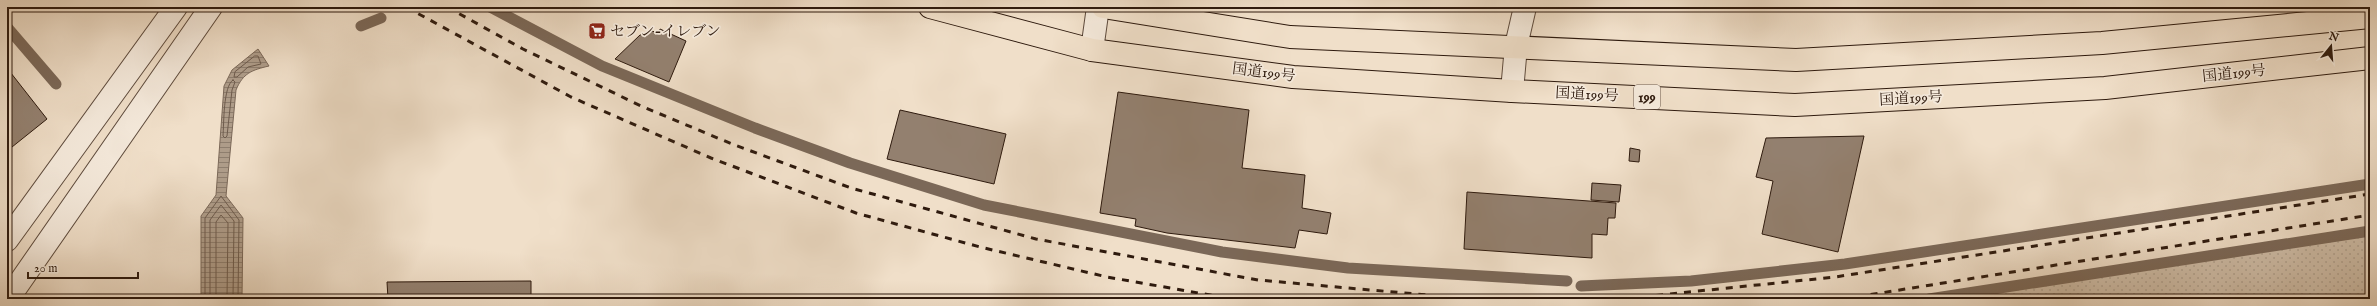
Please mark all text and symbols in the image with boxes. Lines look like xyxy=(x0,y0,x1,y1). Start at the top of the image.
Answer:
supermarket icon: セブン-イレブン xyxy=(587,21,607,41)
place label: セブン-イレブン xyxy=(610,22,721,41)
north arrow xyxy=(2311,26,2351,66)
text: N xyxy=(2326,29,2341,46)
street label: 国道199号 xyxy=(1231,59,1297,86)
street label: 国道199号 xyxy=(2201,61,2267,86)
street label: 国道199号 xyxy=(1555,83,1619,106)
road number: 199 xyxy=(1634,85,1660,109)
street label: 国道199号 xyxy=(1879,87,1943,110)
scale bar xyxy=(28,254,138,280)
text: 20 m xyxy=(34,261,57,276)

